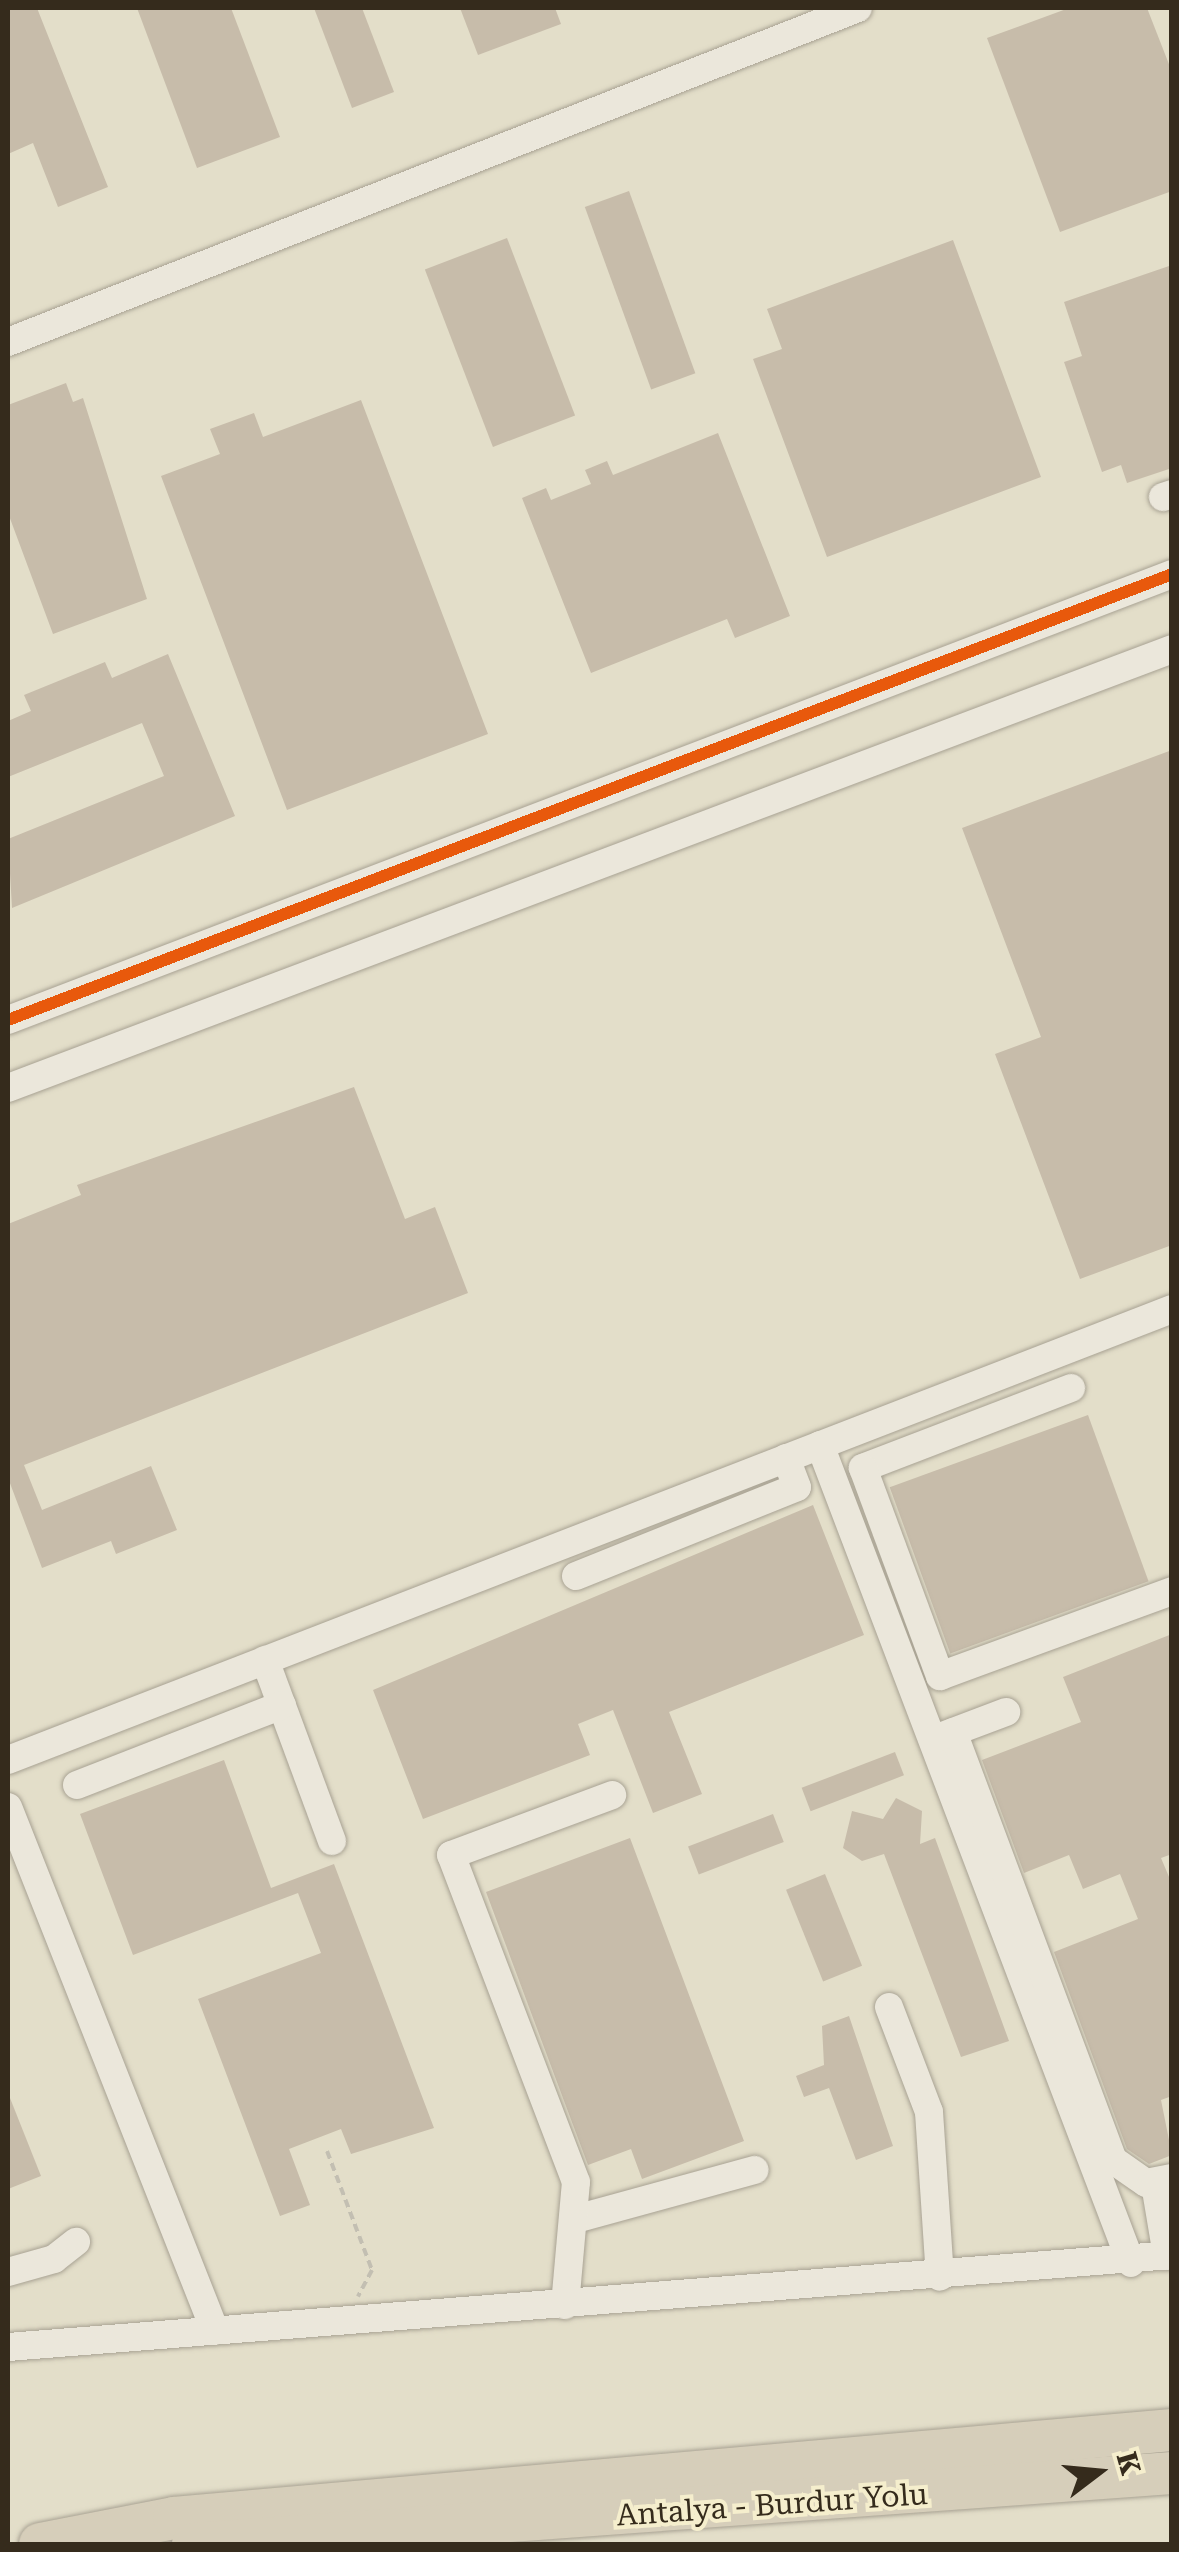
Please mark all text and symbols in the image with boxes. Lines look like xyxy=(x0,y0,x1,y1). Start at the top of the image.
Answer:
north arrow xyxy=(1049,2422,1149,2522)
text: K xyxy=(1109,2448,1147,2479)
street label: Antalya - Burdur Yolu xyxy=(615,2476,929,2534)

